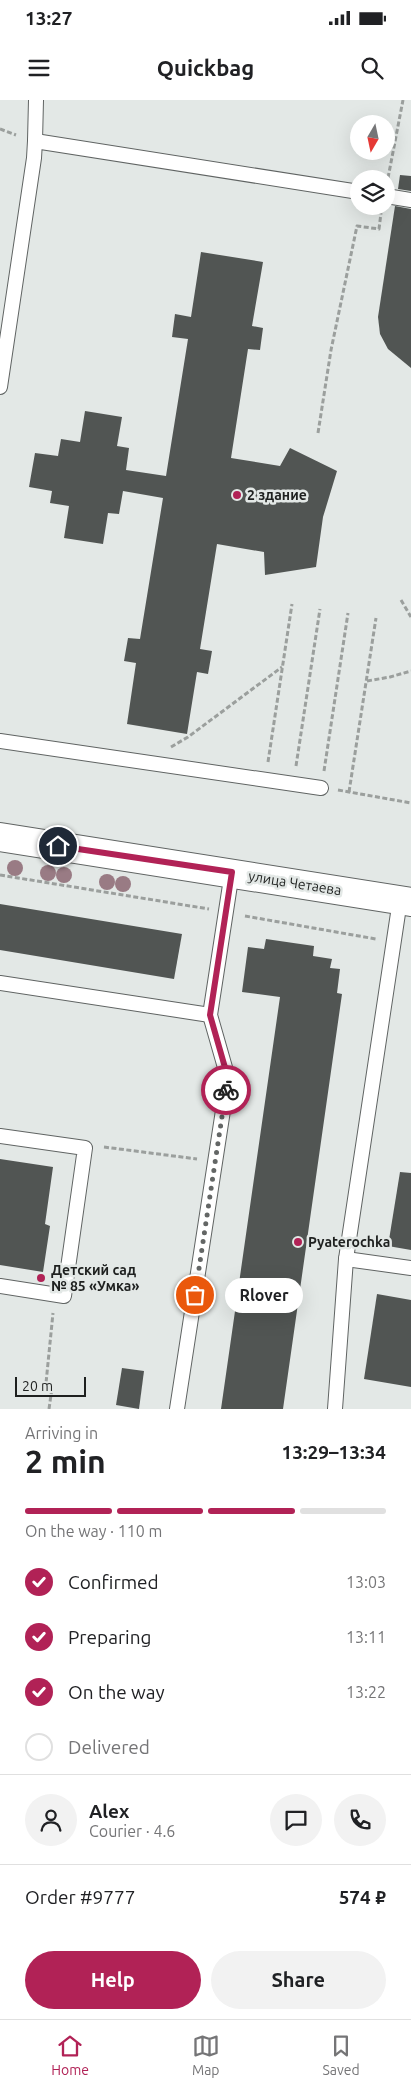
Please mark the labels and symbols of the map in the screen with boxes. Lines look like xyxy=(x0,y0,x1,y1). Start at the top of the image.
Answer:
north arrow xyxy=(350,115,395,160)
place label: 2 здание xyxy=(247,487,307,503)
marker: 2 здание xyxy=(231,489,243,501)
pin xyxy=(37,825,79,867)
street label: улица Четаева xyxy=(247,868,343,898)
courier xyxy=(201,1065,251,1115)
place label: Pyaterochka xyxy=(308,1234,390,1250)
marker: Pyaterochka xyxy=(292,1236,304,1248)
place label: Детский сад № 85 «Умка» xyxy=(51,1262,139,1294)
marker: Детский сад № 85 «Умка» xyxy=(35,1272,47,1284)
pin xyxy=(174,1274,216,1316)
callout: Rlover xyxy=(225,1278,302,1312)
scale bar xyxy=(15,1374,86,1397)

